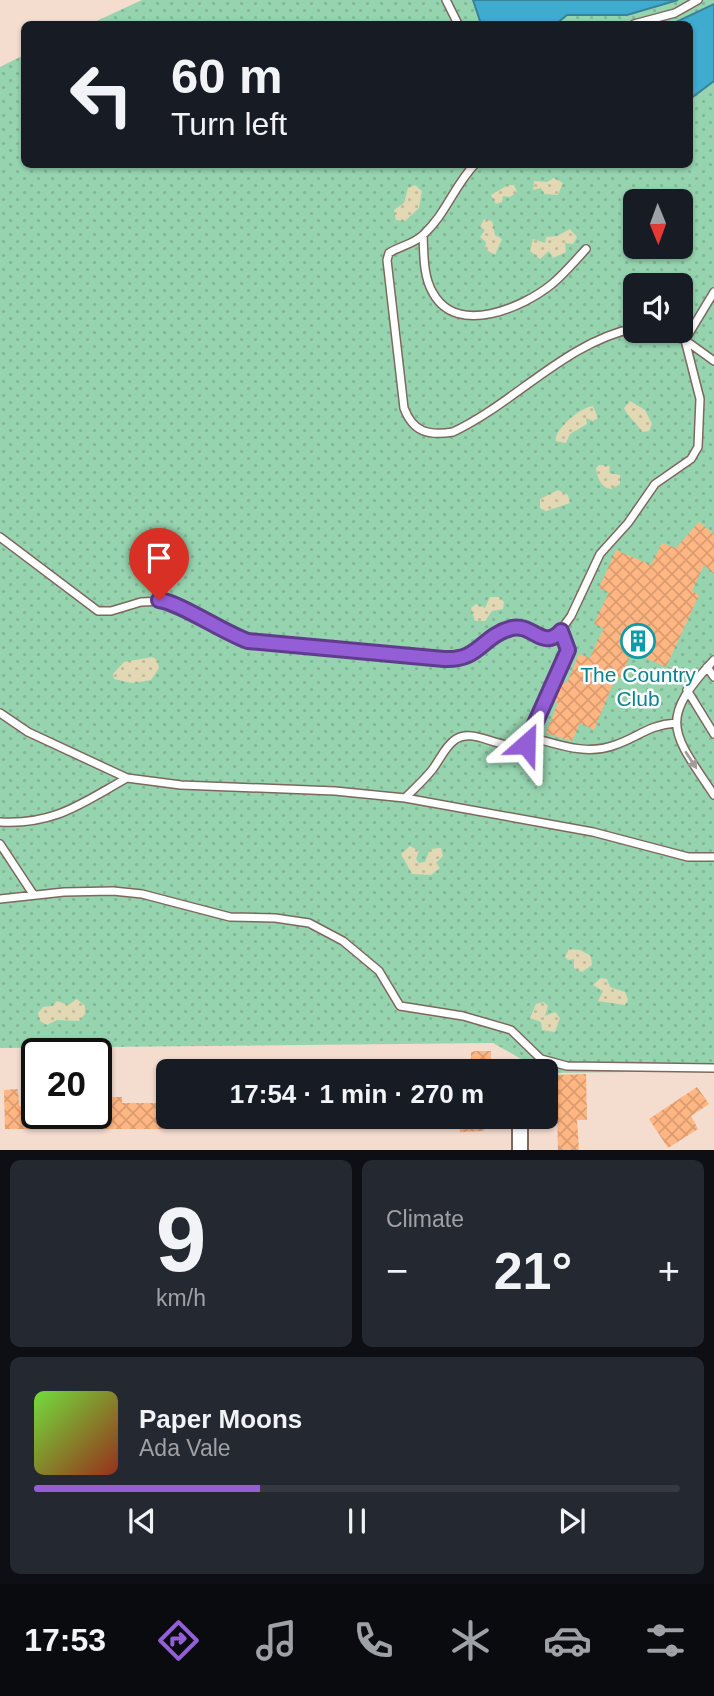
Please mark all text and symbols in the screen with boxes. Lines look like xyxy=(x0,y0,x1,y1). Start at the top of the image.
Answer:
icon: left xyxy=(56,49,147,140)
text: 60 m xyxy=(171,49,283,103)
text: Turn left xyxy=(171,106,287,142)
north arrow xyxy=(623,189,693,259)
map controls xyxy=(623,189,693,343)
button: sound xyxy=(623,273,693,343)
pin xyxy=(129,528,189,600)
icon: arrive xyxy=(140,539,178,577)
building icon: The Country Club xyxy=(619,622,657,660)
place label: The Country Club xyxy=(580,663,696,710)
position arrow xyxy=(489,707,563,781)
one-way arrow xyxy=(684,751,697,770)
speed limit sign: 20 xyxy=(21,1038,112,1129)
text: 17:54 · 1 min · 270 m xyxy=(230,1079,484,1109)
text: 9 xyxy=(156,1189,206,1290)
text: Climate xyxy=(386,1206,464,1232)
text: 21° xyxy=(494,1242,572,1300)
text: − xyxy=(386,1250,408,1292)
text: + xyxy=(658,1250,680,1292)
text: km/h xyxy=(156,1285,206,1311)
text: Paper Moons xyxy=(139,1404,302,1434)
text: Ada Vale xyxy=(139,1435,231,1461)
icon: previous xyxy=(123,1502,161,1540)
icon: pause xyxy=(338,1502,376,1540)
icon: next xyxy=(553,1502,591,1540)
icon: directions xyxy=(154,1616,203,1665)
icon: music xyxy=(252,1616,301,1665)
icon: phone xyxy=(349,1616,398,1665)
icon: climate xyxy=(446,1616,495,1665)
icon: car xyxy=(543,1616,592,1665)
icon: filters xyxy=(641,1616,690,1665)
text: 17:53 xyxy=(24,1622,106,1658)

